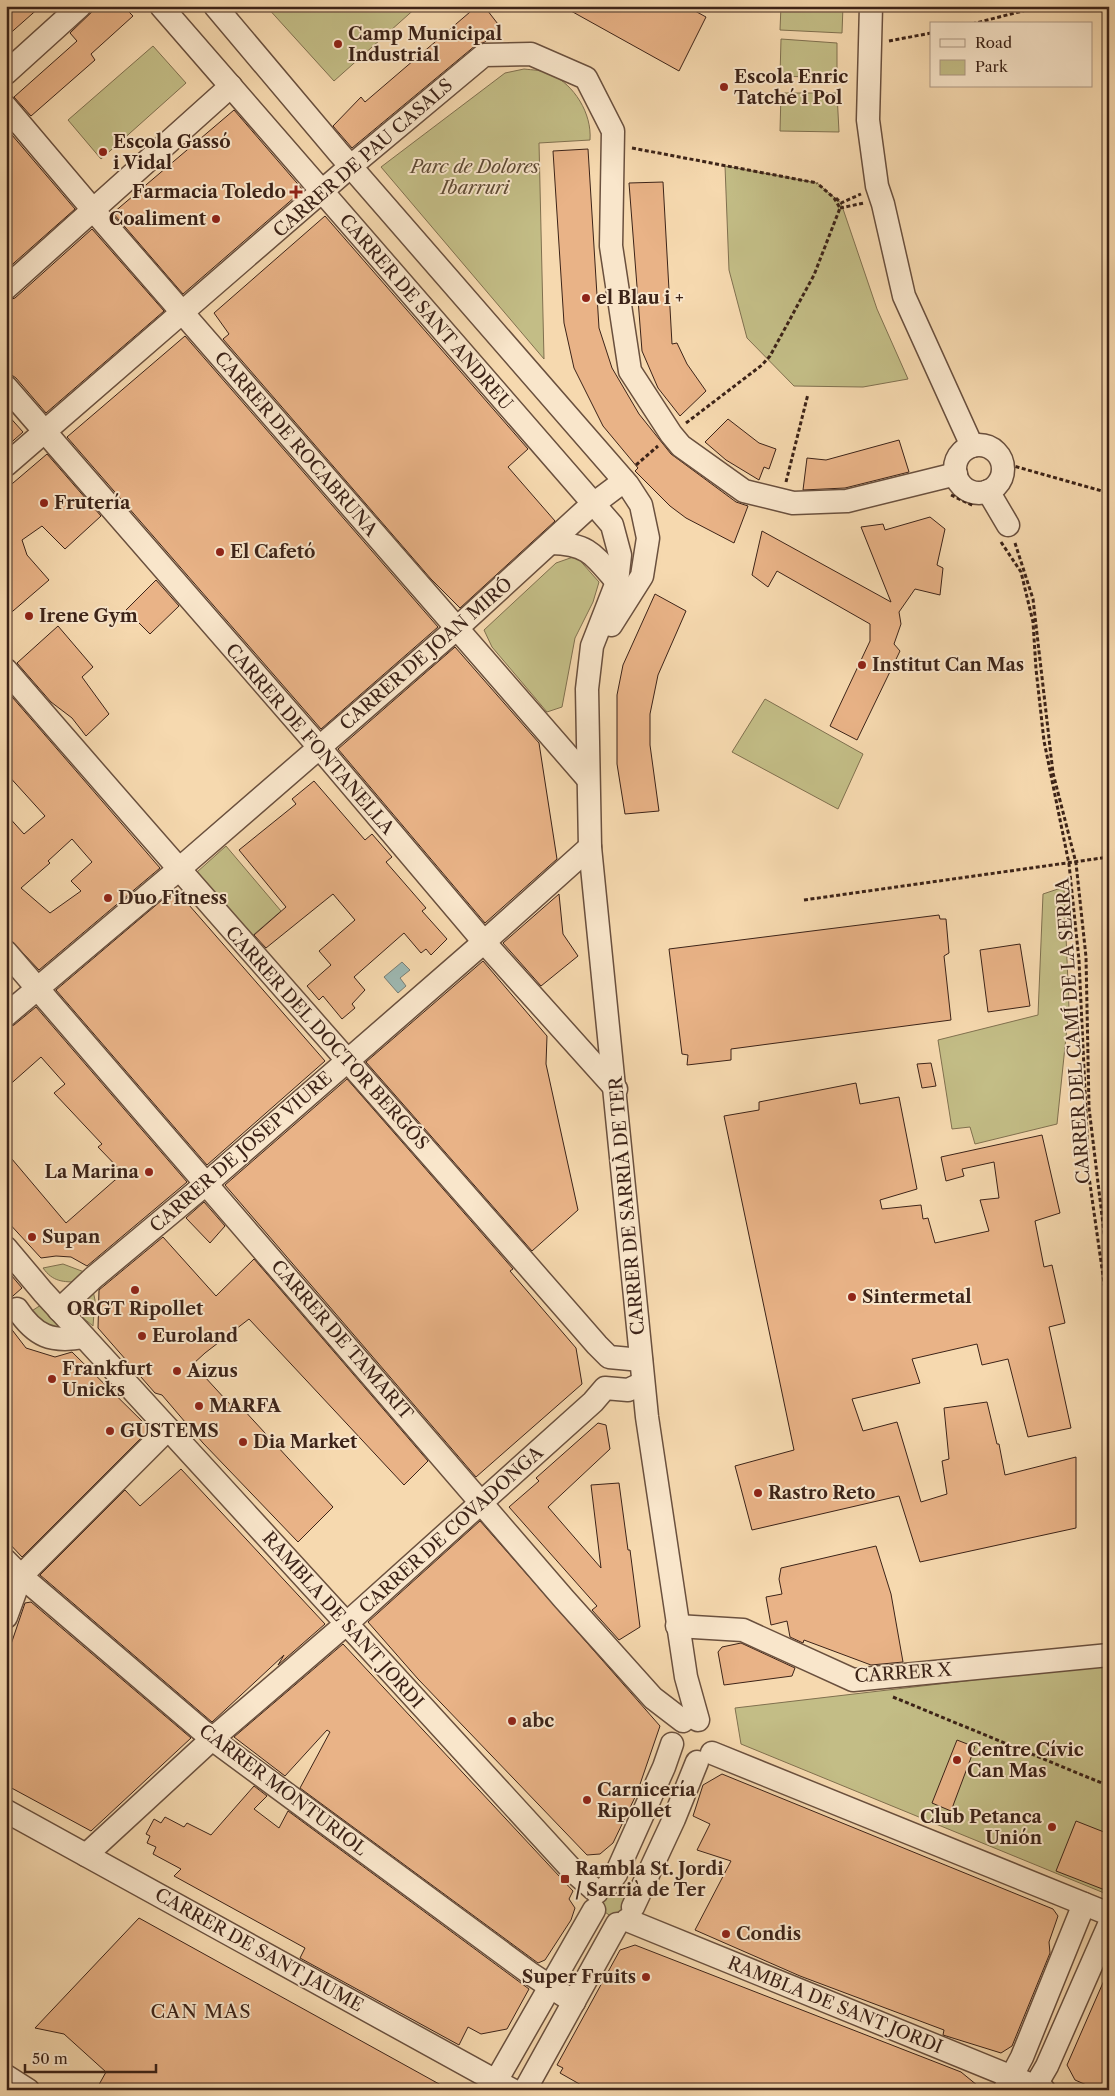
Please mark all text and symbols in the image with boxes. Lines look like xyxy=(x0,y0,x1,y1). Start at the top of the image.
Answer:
legend xyxy=(930,22,1092,88)
place label: Camp Municipal Industrial xyxy=(348,23,502,66)
text: Road xyxy=(975,33,1012,52)
marker: Camp Municipal Industrial xyxy=(332,38,344,50)
text: Park xyxy=(975,57,1009,76)
place label: Escola Enric Tatché i Pol xyxy=(734,66,848,109)
street label: CARRER DE PAU CASALS xyxy=(269,74,457,242)
marker: Escola Enric Tatché i Pol xyxy=(718,81,730,93)
place label: Escola Gassó i Vidal xyxy=(113,131,231,174)
marker: Escola Gassó i Vidal xyxy=(97,146,109,158)
park label: Parc de Dolores Ibarruri xyxy=(408,156,540,199)
place label: Farmacia Toledo xyxy=(132,181,286,203)
marker: Farmacia Toledo xyxy=(290,186,302,198)
place label: Coaliment xyxy=(109,208,207,230)
street label: CARRER DE SANT ANDREU xyxy=(335,209,517,415)
marker: Coaliment xyxy=(210,213,222,225)
place label: el Blau i + xyxy=(596,287,684,309)
marker: el Blau i + xyxy=(580,292,592,304)
street label: CARRER DE ROCABRUNA xyxy=(210,347,383,541)
place label: Frutería xyxy=(54,492,131,514)
marker: Frutería xyxy=(38,497,50,509)
place label: El Cafetó xyxy=(230,541,316,563)
marker: El Cafetó xyxy=(214,546,226,558)
street label: CARRER DE JOAN MIRÓ xyxy=(335,572,517,735)
place label: Irene Gym xyxy=(39,605,138,627)
marker: Irene Gym xyxy=(23,610,35,622)
street label: CARRER DE FONTANELLA xyxy=(221,639,399,839)
place label: Institut Can Mas xyxy=(872,654,1024,676)
marker: Institut Can Mas xyxy=(856,659,868,671)
street label: CARRER DEL CAMÍ DE LA SERRA xyxy=(1050,877,1095,1185)
place label: Duo Fitness xyxy=(118,887,227,909)
marker: Duo Fitness xyxy=(102,892,114,904)
street label: CARRER DEL DOCTOR BERGÓS xyxy=(221,921,434,1154)
street label: CARRER DE JOSEP VIURE xyxy=(145,1067,337,1237)
street label: CARRER DE SARRIÀ DE TER xyxy=(604,1075,649,1336)
place label: La Marina xyxy=(44,1161,140,1183)
marker: La Marina xyxy=(143,1166,155,1178)
place label: Supan xyxy=(42,1226,101,1248)
marker: Supan xyxy=(26,1231,38,1243)
street label: CARRER DE TAMARIT xyxy=(267,1256,418,1425)
marker: ORGT Ripollet xyxy=(129,1284,141,1296)
place label: Sintermetal xyxy=(862,1286,972,1308)
marker: Sintermetal xyxy=(846,1291,858,1303)
place label: ORGT Ripollet xyxy=(67,1298,204,1320)
place label: Euroland xyxy=(152,1325,238,1347)
marker: Euroland xyxy=(136,1330,148,1342)
place label: Frankfurt Unicks xyxy=(62,1358,153,1401)
place label: Aizus xyxy=(186,1360,238,1382)
marker: Aizus xyxy=(171,1365,183,1377)
marker: Frankfurt Unicks xyxy=(46,1373,58,1385)
place label: MARFA xyxy=(209,1395,282,1417)
marker: MARFA xyxy=(193,1400,205,1412)
place label: GUSTEMS xyxy=(120,1420,219,1442)
marker: GUSTEMS xyxy=(104,1425,116,1437)
place label: Dia Market xyxy=(253,1431,358,1453)
marker: Dia Market xyxy=(237,1436,249,1448)
street label: CARRER DE COVADONGA xyxy=(355,1441,548,1618)
place label: Rastro Reto xyxy=(768,1482,876,1504)
marker: Rastro Reto xyxy=(752,1487,764,1499)
street label: RAMBLA DE SANT JORDI xyxy=(258,1527,428,1713)
street label: CARRER X xyxy=(854,1659,953,1687)
place label: abc xyxy=(522,1710,554,1732)
marker: abc xyxy=(506,1715,518,1727)
street label: CARRER MONTURIOL xyxy=(195,1720,371,1860)
place label: Centre Cívic Can Mas xyxy=(967,1739,1084,1782)
marker: Centre Cívic Can Mas xyxy=(951,1754,963,1766)
place label: Carnicería Ripollet xyxy=(597,1779,696,1822)
marker: Carnicería Ripollet xyxy=(581,1794,593,1806)
place label: Club Petanca Unión xyxy=(920,1806,1043,1849)
marker: Club Petanca Unión xyxy=(1046,1821,1058,1833)
place label: Rambla St. Jordi / Sarrià de Ter xyxy=(575,1858,724,1901)
marker: Rambla St. Jordi / Sarrià de Ter xyxy=(559,1873,571,1885)
street label: CARRER DE SANT JAUME xyxy=(151,1883,367,2017)
place label: Condis xyxy=(736,1923,801,1945)
marker: Condis xyxy=(720,1928,732,1940)
street label: RAMBLA DE SANT JORDI xyxy=(724,1952,946,2058)
place label: Super Fruits xyxy=(522,1966,636,1988)
marker: Super Fruits xyxy=(640,1971,652,1983)
district label: CAN MAS xyxy=(150,2000,252,2023)
scale bar xyxy=(25,2041,156,2073)
text: 50 m xyxy=(32,2049,68,2068)

